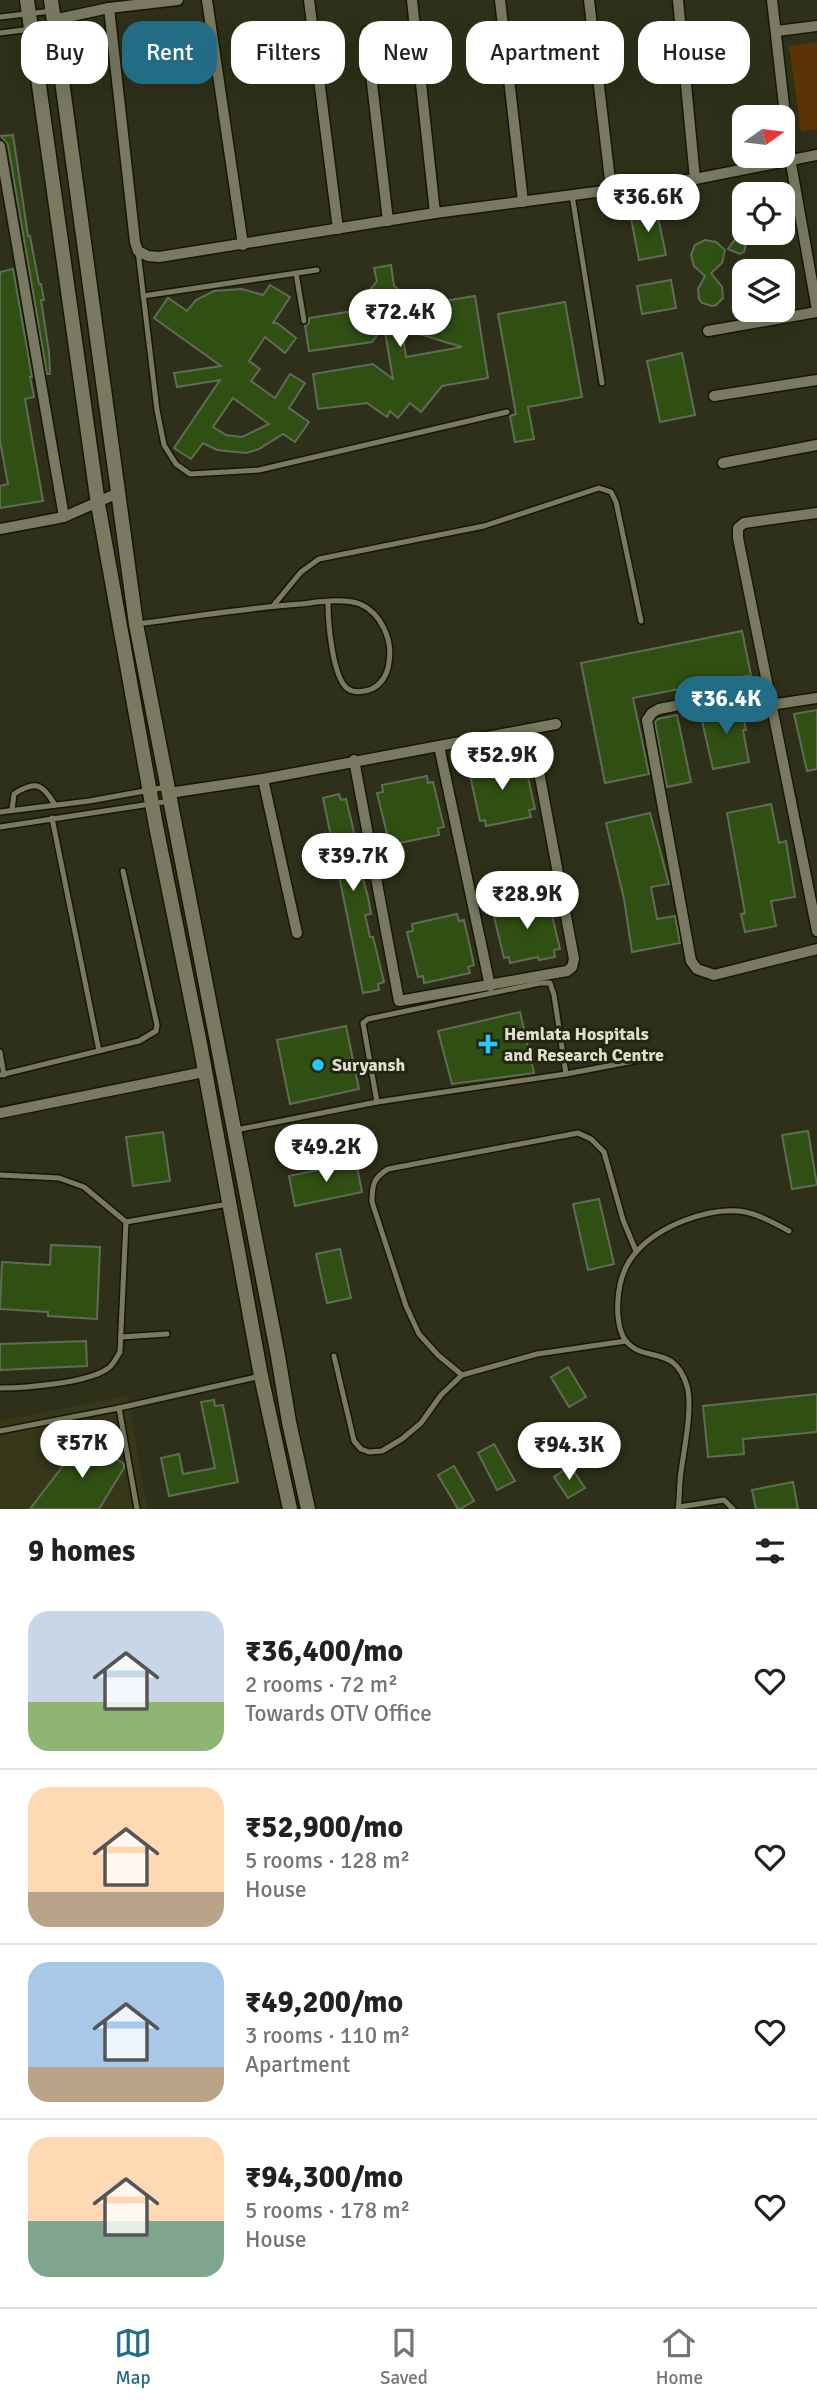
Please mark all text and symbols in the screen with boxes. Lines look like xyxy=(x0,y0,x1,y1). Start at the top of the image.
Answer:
chip: Buy xyxy=(21,21,108,84)
chip: Rent xyxy=(122,21,217,84)
chip: Filters xyxy=(231,21,345,84)
chip: New xyxy=(359,21,452,84)
chip: Apartment xyxy=(466,21,624,84)
chip: House xyxy=(638,21,750,84)
north arrow xyxy=(732,105,794,168)
map controls xyxy=(732,105,795,322)
pin: ₹36.6K xyxy=(591,174,705,234)
text: ₹36.6K xyxy=(613,182,683,211)
button: locate xyxy=(732,182,795,245)
button: layers xyxy=(732,259,795,322)
pin: ₹72.4K xyxy=(343,290,457,349)
text: ₹72.4K xyxy=(365,297,435,326)
pin: ₹36.4K xyxy=(669,676,783,736)
text: ₹36.4K xyxy=(691,684,761,713)
pin: ₹52.9K xyxy=(445,732,559,792)
text: ₹52.9K xyxy=(467,740,537,769)
pin: ₹39.7K xyxy=(296,834,410,893)
text: ₹39.7K xyxy=(318,841,388,870)
pin: ₹28.9K xyxy=(470,872,584,931)
text: ₹28.9K xyxy=(492,879,562,908)
place label: Hemlata Hospitals and Research Centre xyxy=(504,1023,664,1066)
marker: Hemlata Hospitals and Research Centre xyxy=(478,1034,498,1054)
place label: Suryansh xyxy=(332,1054,405,1076)
marker: Suryansh xyxy=(310,1057,326,1073)
pin: ₹49.2K xyxy=(269,1124,383,1184)
text: ₹49.2K xyxy=(291,1132,361,1161)
pin: ₹57K xyxy=(41,1420,123,1480)
pin: ₹94.3K xyxy=(512,1422,626,1482)
text: ₹57K xyxy=(56,1428,108,1457)
text: ₹94.3K xyxy=(534,1430,604,1459)
icon: filters xyxy=(751,1532,789,1570)
text: 9 homes xyxy=(28,1533,135,1570)
text: ₹36,400/mo xyxy=(245,1633,403,1670)
icon: home xyxy=(84,1639,168,1723)
icon: heart xyxy=(751,1662,789,1700)
text: 2 rooms · 72 m² xyxy=(245,1670,398,1699)
text: Towards OTV Office xyxy=(245,1699,432,1728)
text: ₹52,900/mo xyxy=(245,1809,403,1846)
icon: home xyxy=(84,1815,168,1899)
icon: heart xyxy=(751,1838,789,1876)
text: 5 rooms · 128 m² xyxy=(245,1846,410,1875)
text: House xyxy=(245,1875,307,1904)
text: ₹49,200/mo xyxy=(245,1984,403,2021)
icon: home xyxy=(84,1990,168,2074)
icon: heart xyxy=(751,2013,789,2051)
text: 3 rooms · 110 m² xyxy=(245,2021,410,2050)
text: Apartment xyxy=(245,2050,350,2079)
text: ₹94,300/mo xyxy=(245,2159,403,2196)
icon: home xyxy=(84,2165,168,2249)
icon: heart xyxy=(751,2188,789,2226)
text: 5 rooms · 178 m² xyxy=(245,2196,410,2225)
text: House xyxy=(245,2225,307,2254)
tab: Map xyxy=(114,2324,152,2390)
tab: Saved xyxy=(380,2324,428,2390)
tab: Home xyxy=(656,2324,703,2390)

